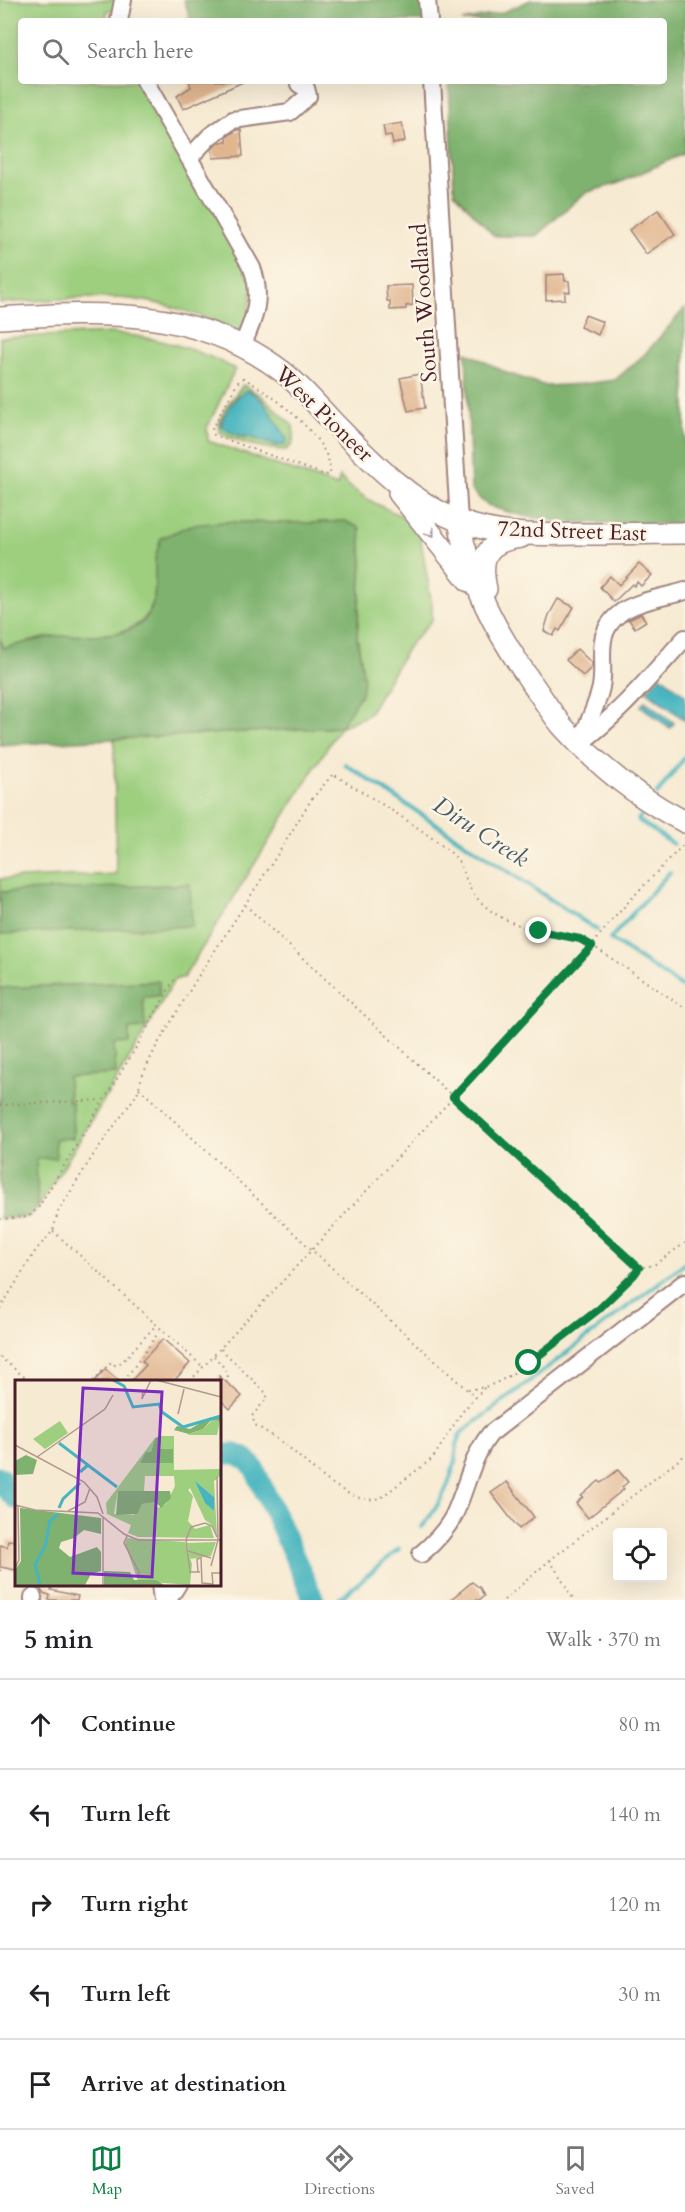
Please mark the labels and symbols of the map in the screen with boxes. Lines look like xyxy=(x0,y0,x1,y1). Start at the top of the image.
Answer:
street label: South Woodland xyxy=(403,222,445,383)
street label: West Pioneer xyxy=(268,359,380,469)
street label: 72nd Street East xyxy=(497,513,647,549)
one-way arrow xyxy=(424,527,435,538)
water label: Diru Creek xyxy=(427,789,535,875)
route end xyxy=(525,917,551,943)
route start xyxy=(515,1349,541,1375)
inset map xyxy=(15,1380,220,1585)

